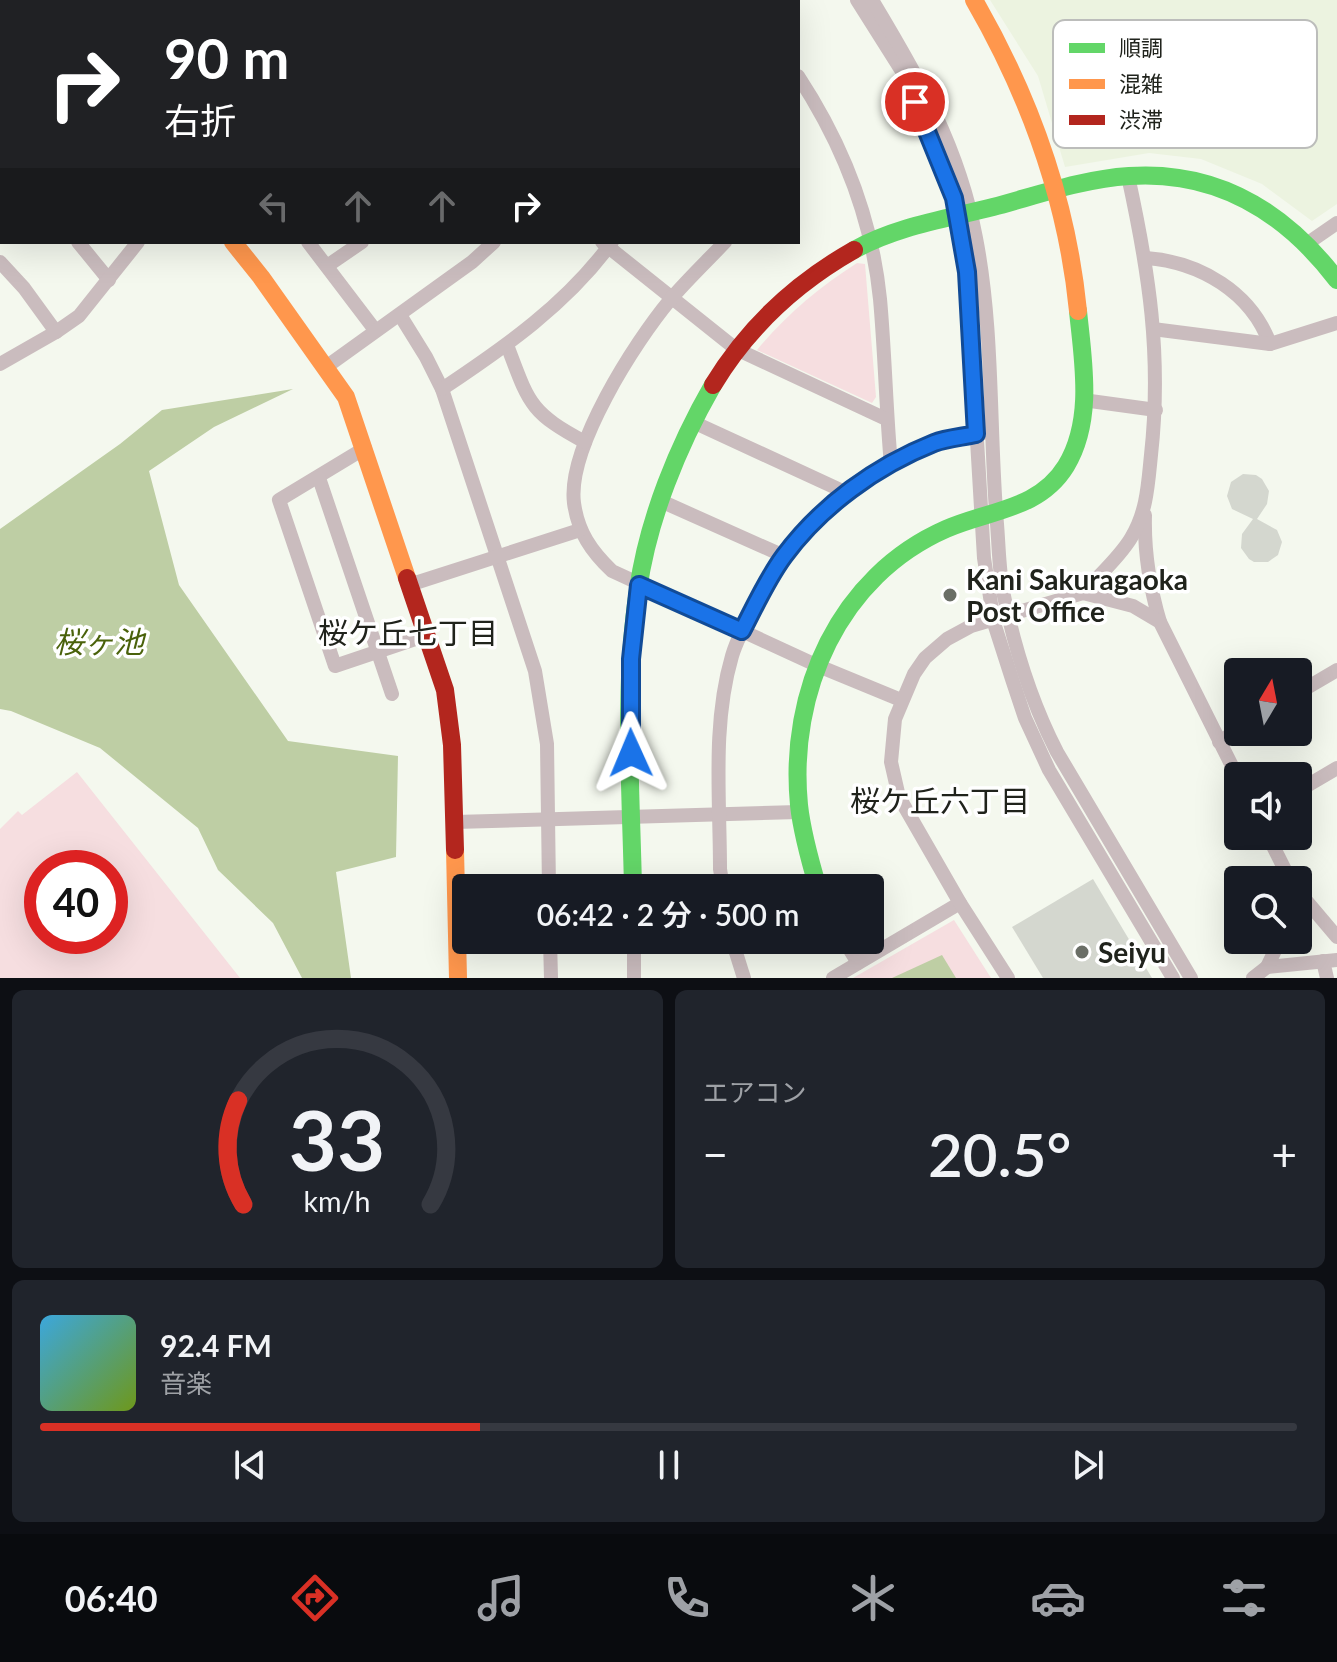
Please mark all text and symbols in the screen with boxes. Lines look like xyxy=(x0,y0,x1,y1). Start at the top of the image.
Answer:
legend xyxy=(1053,20,1317,148)
text: 90 m xyxy=(164,24,289,91)
icon: right xyxy=(32,32,136,136)
text: 順調 xyxy=(1119,34,1163,61)
pin xyxy=(881,68,949,136)
text: 混雑 xyxy=(1119,70,1163,97)
icon: arrive xyxy=(893,80,937,124)
text: 右折 xyxy=(164,98,236,142)
text: 渋滞 xyxy=(1119,106,1163,133)
icon: left xyxy=(252,184,296,228)
icon: ahead xyxy=(336,184,380,228)
icon: ahead xyxy=(420,184,464,228)
icon: right xyxy=(504,184,548,228)
place label: Kani Sakuragaoka Post Office xyxy=(966,562,1188,628)
marker: Kani Sakuragaoka Post Office xyxy=(941,586,959,604)
district label: 桜ケ丘七丁目 xyxy=(318,614,498,650)
water label: 桜ヶ池 xyxy=(54,623,147,659)
north arrow xyxy=(1224,658,1312,746)
map controls xyxy=(1224,658,1312,954)
position arrow xyxy=(589,711,673,795)
button: sound xyxy=(1224,762,1312,850)
district label: 桜ケ丘六丁目 xyxy=(850,782,1030,818)
speed limit sign: 40 xyxy=(24,850,128,954)
button: search xyxy=(1224,866,1312,954)
text: 06:42 · 2 分 · 500 m xyxy=(537,896,799,932)
place label: Seiyu xyxy=(1098,935,1166,969)
marker: Seiyu xyxy=(1073,943,1091,961)
text: エアコン xyxy=(703,1076,807,1108)
text: 33 xyxy=(289,1089,386,1189)
text: 20.5° xyxy=(928,1118,1072,1190)
text: − xyxy=(703,1128,728,1180)
text: + xyxy=(1271,1128,1297,1180)
text: km/h xyxy=(304,1184,371,1218)
text: 92.4 FM xyxy=(160,1327,272,1363)
text: 音楽 xyxy=(160,1367,212,1399)
icon: previous xyxy=(228,1443,272,1487)
icon: pause xyxy=(647,1443,691,1487)
icon: next xyxy=(1066,1443,1110,1487)
icon: directions xyxy=(287,1570,343,1626)
icon: music xyxy=(473,1570,529,1626)
icon: phone xyxy=(659,1570,715,1626)
icon: climate xyxy=(845,1570,901,1626)
icon: car xyxy=(1030,1570,1086,1626)
icon: filters xyxy=(1216,1570,1272,1626)
text: 06:40 xyxy=(65,1576,158,1620)

